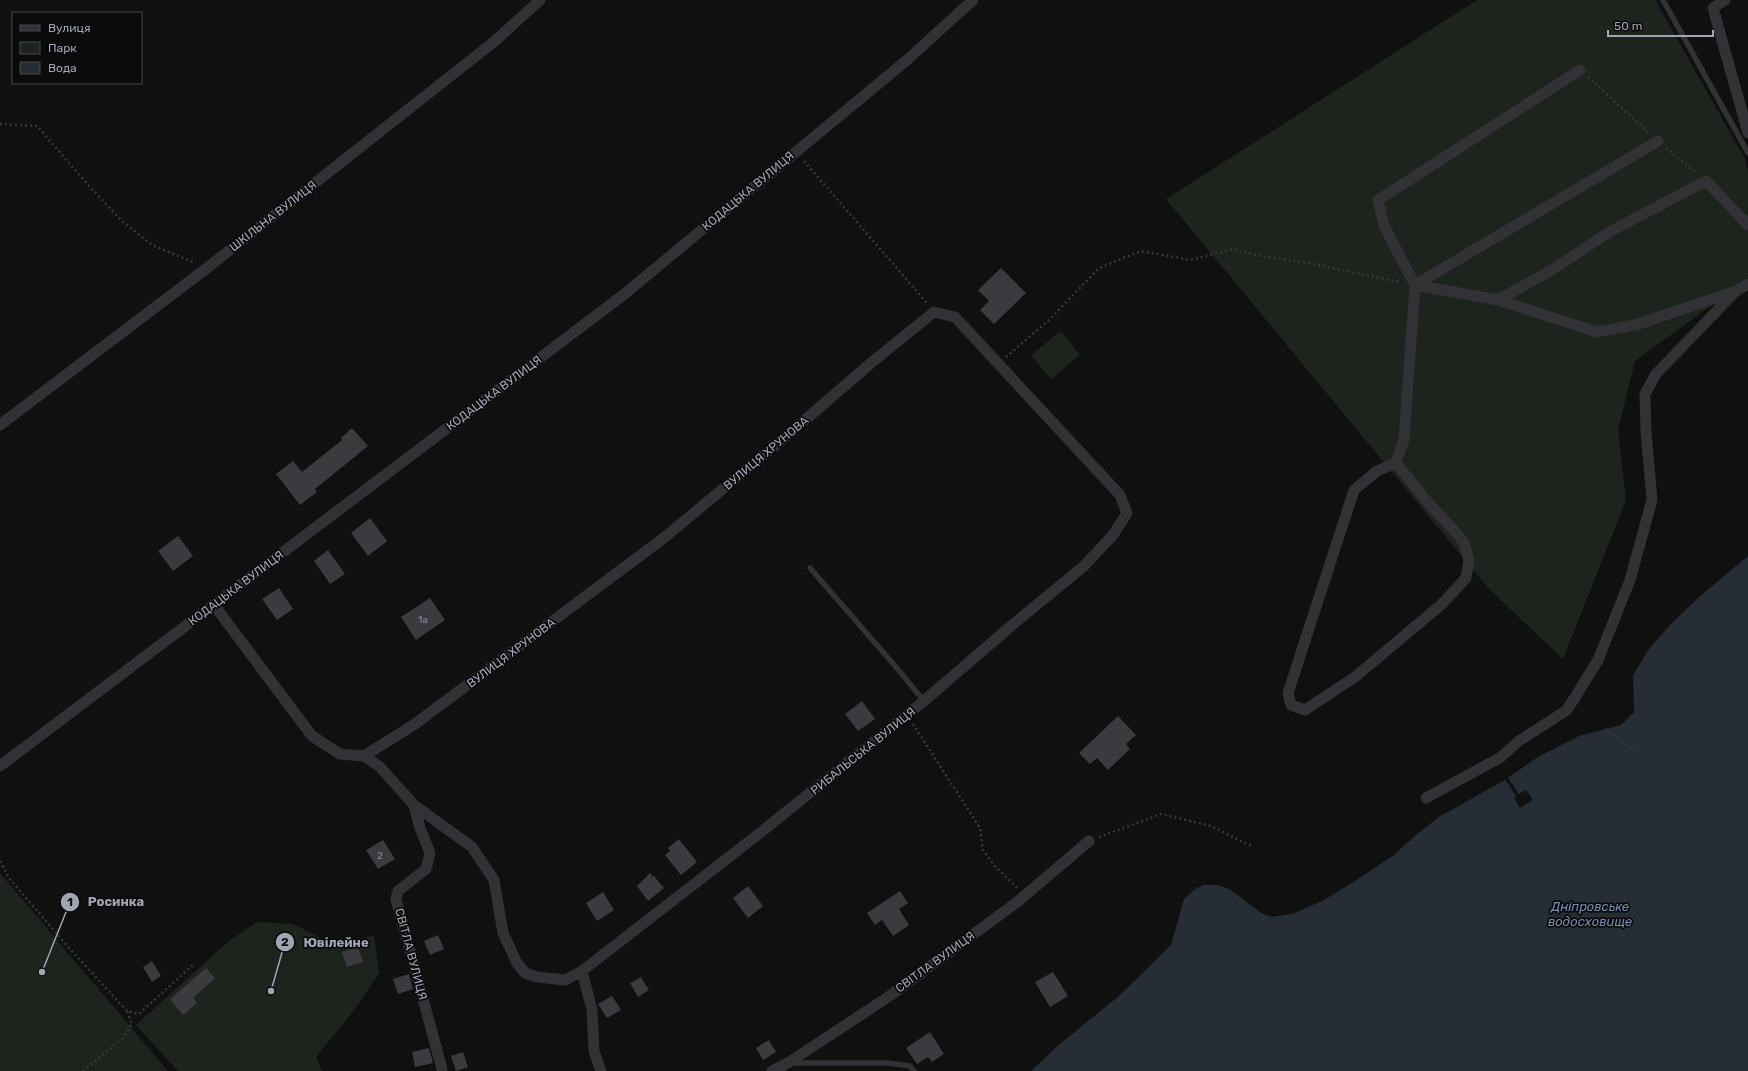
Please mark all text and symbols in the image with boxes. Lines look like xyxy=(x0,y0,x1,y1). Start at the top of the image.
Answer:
legend xyxy=(12,12,142,84)
scale bar xyxy=(1608,12,1713,38)
text: 50 m xyxy=(1614,19,1642,33)
text: Вулиця xyxy=(48,21,90,35)
text: Парк xyxy=(48,41,77,55)
text: Вода xyxy=(48,61,77,75)
street label: КОДАЦЬКА ВУЛИЦЯ xyxy=(699,149,797,233)
street label: ШКІЛЬНА ВУЛИЦЯ xyxy=(227,178,319,254)
street label: КОДАЦЬКА ВУЛИЦЯ xyxy=(444,353,544,433)
street label: ВУЛИЦЯ ХРУНОВА xyxy=(721,413,811,493)
street label: КОДАЦЬКА ВУЛИЦЯ xyxy=(186,548,286,628)
house number: 1а xyxy=(418,614,428,626)
street label: ВУЛИЦЯ ХРУНОВА xyxy=(464,615,558,691)
street label: РИБАЛЬСЬКА ВУЛИЦЯ xyxy=(808,704,918,798)
house number: 2 xyxy=(377,850,383,862)
callout: Росинка xyxy=(60,889,152,914)
text: Росинка xyxy=(88,894,144,909)
text: 1 xyxy=(67,895,73,909)
water label: Дніпровське водосховище xyxy=(1548,899,1632,929)
street label: СВІТЛА ВУЛИЦЯ xyxy=(392,907,430,1001)
street label: СВІТЛА ВУЛИЦЯ xyxy=(893,929,977,995)
callout: Ювілейне xyxy=(275,930,377,955)
text: 2 xyxy=(281,935,289,949)
text: Ювілейне xyxy=(303,935,369,950)

